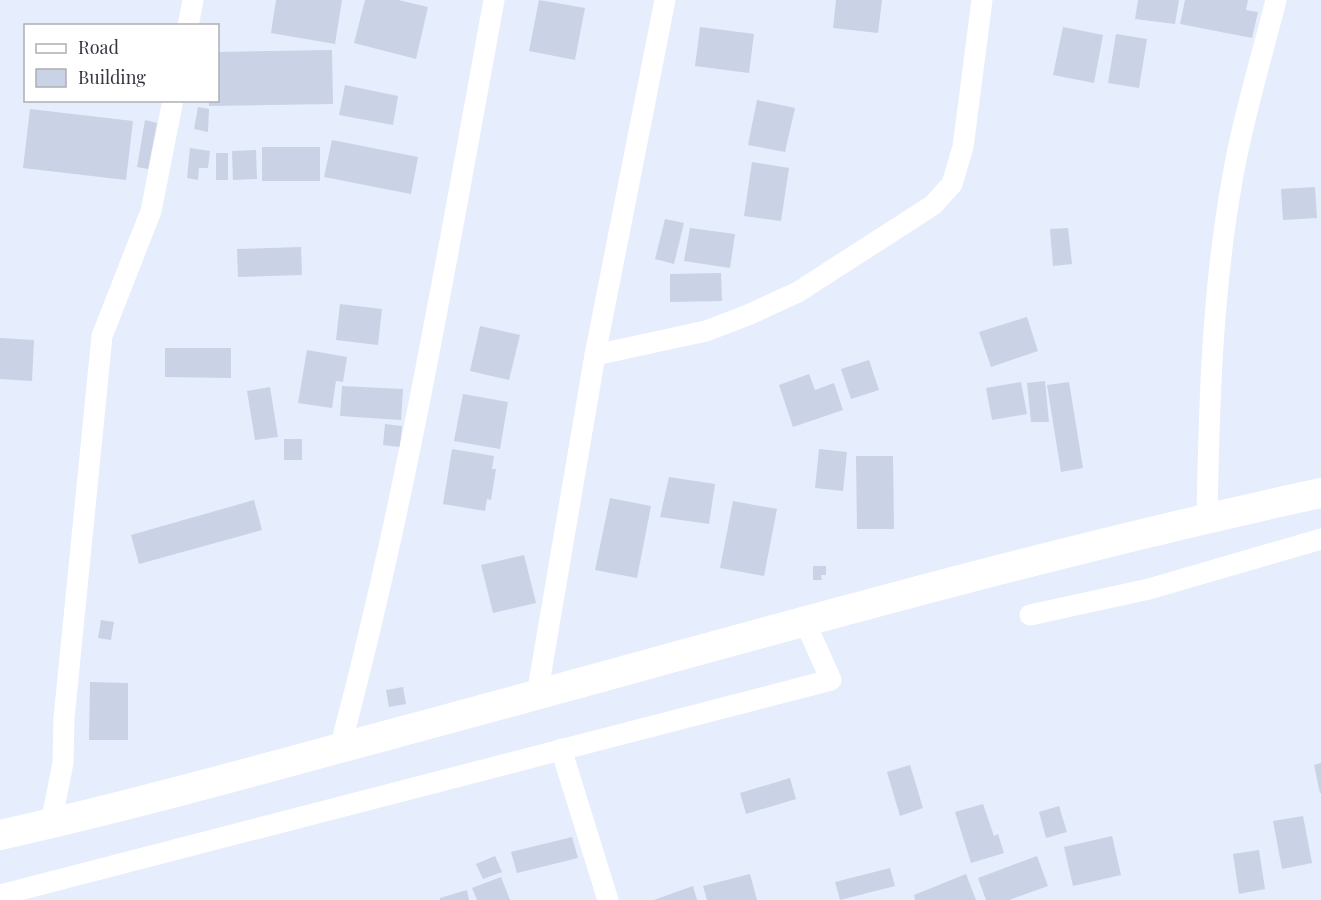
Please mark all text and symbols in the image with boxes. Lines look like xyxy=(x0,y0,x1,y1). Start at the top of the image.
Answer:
legend xyxy=(24,24,219,102)
text: Road xyxy=(78,35,119,59)
text: Building xyxy=(78,65,146,89)

